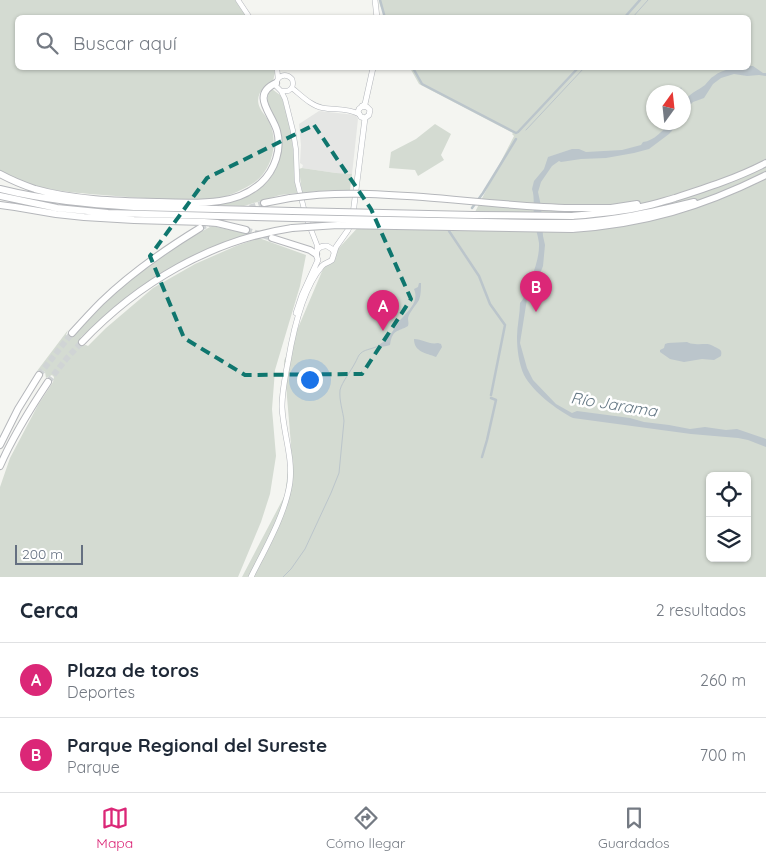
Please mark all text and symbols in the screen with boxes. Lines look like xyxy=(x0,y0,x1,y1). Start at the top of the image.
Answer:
search box xyxy=(15,15,751,70)
icon: search xyxy=(33,29,61,57)
text: Buscar aquí xyxy=(73,31,177,55)
north arrow xyxy=(646,85,691,130)
pin: B xyxy=(520,271,552,312)
pin: A xyxy=(367,290,399,331)
your location xyxy=(297,367,323,393)
water label: Río Jarama xyxy=(569,387,660,421)
map controls xyxy=(706,472,751,562)
button: locate xyxy=(706,472,751,517)
button: layers xyxy=(706,517,751,562)
scale bar xyxy=(15,542,82,565)
text: 200 m xyxy=(22,545,63,563)
text: Cerca xyxy=(20,597,78,623)
text: 2 resultados xyxy=(656,600,746,620)
text: Plaza de toros xyxy=(67,658,199,682)
text: A xyxy=(31,670,41,690)
text: 260 m xyxy=(700,670,746,690)
text: Deportes xyxy=(67,682,135,702)
text: Parque Regional del Sureste xyxy=(67,733,327,757)
text: B xyxy=(31,745,41,765)
text: 700 m xyxy=(700,745,746,765)
text: Parque xyxy=(67,757,120,777)
tab: Mapa xyxy=(96,804,133,852)
tab: Cómo llegar xyxy=(326,804,405,852)
tab: Guardados xyxy=(598,804,670,852)

